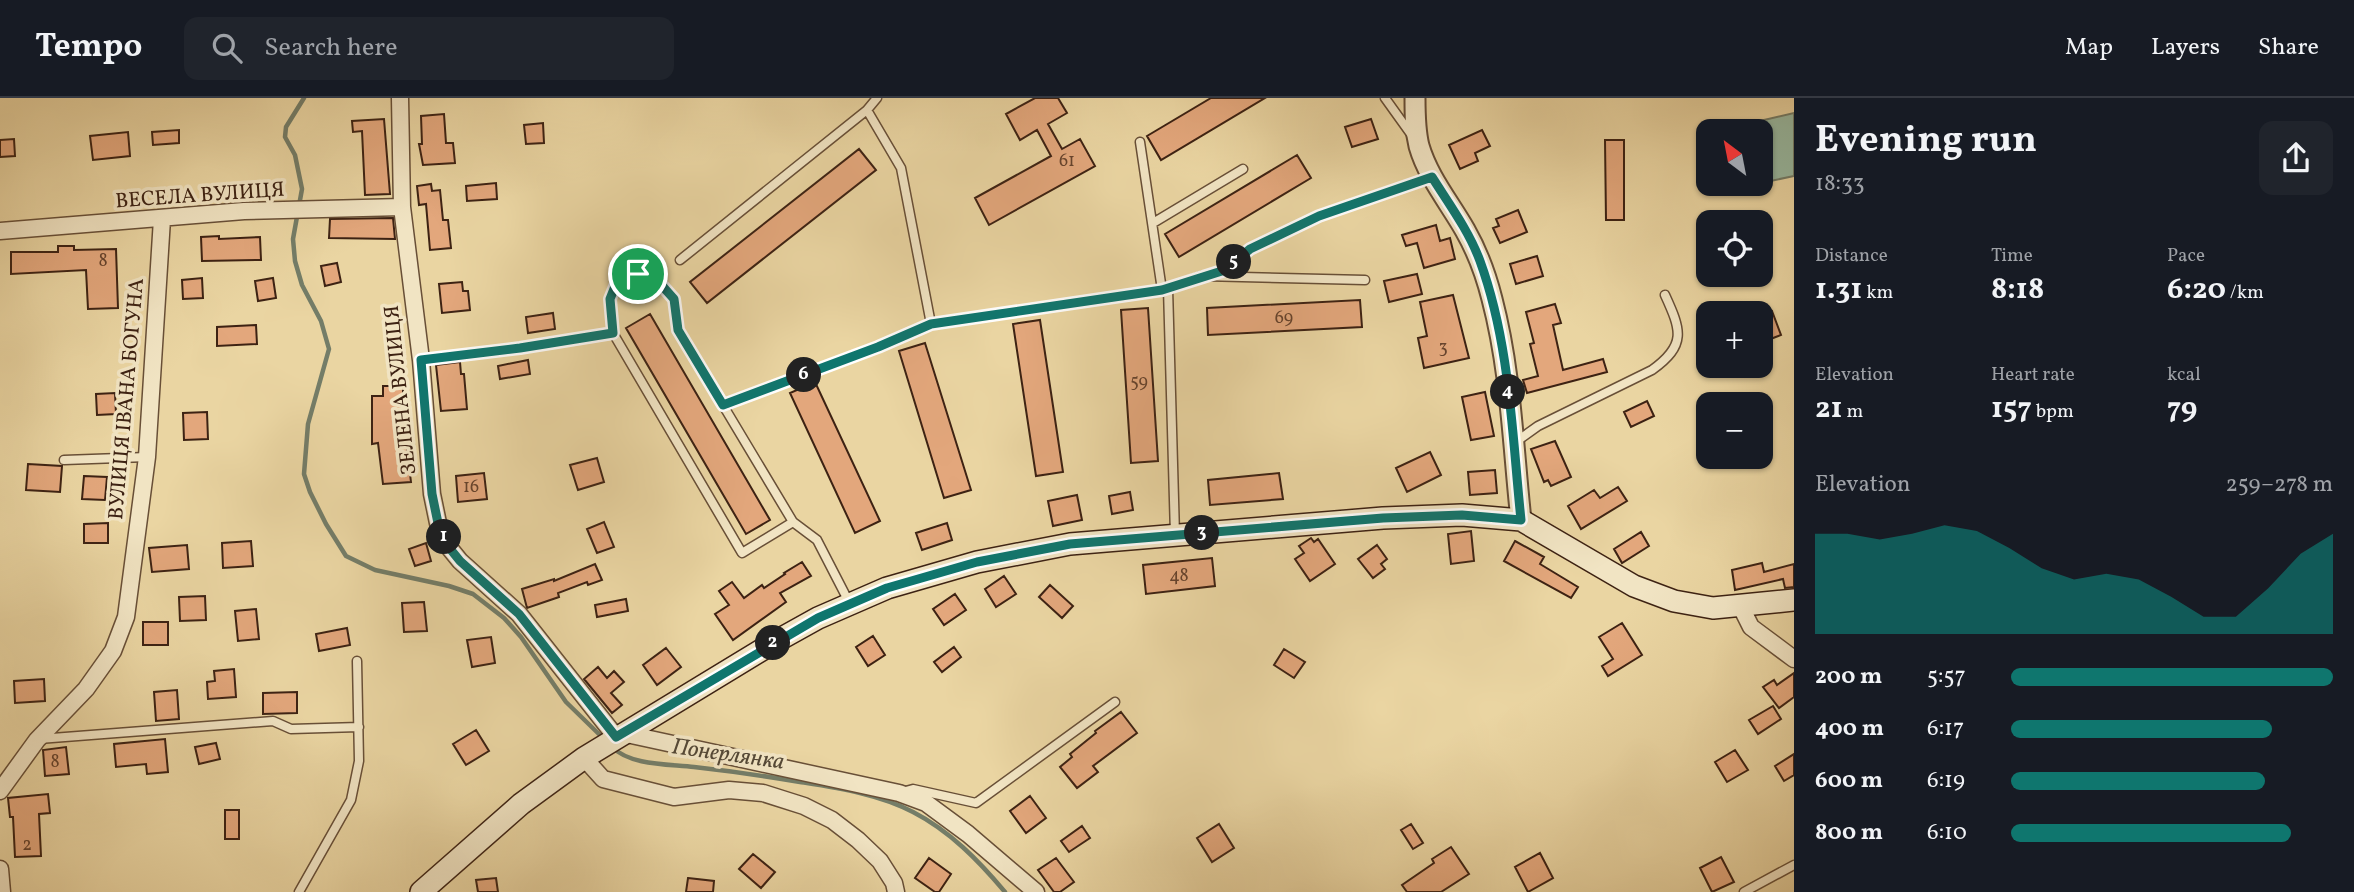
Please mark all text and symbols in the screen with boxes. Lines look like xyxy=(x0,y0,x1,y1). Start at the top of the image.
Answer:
search box xyxy=(184,17,674,80)
text: Tempo xyxy=(35,25,142,71)
icon: search xyxy=(208,29,246,67)
text: Search here xyxy=(264,30,398,66)
text: Map xyxy=(2065,31,2113,65)
text: Layers xyxy=(2151,31,2220,65)
text: Share xyxy=(2258,31,2319,65)
text: Evening run xyxy=(1815,115,2037,168)
north arrow xyxy=(1696,119,1773,196)
map controls xyxy=(1696,119,1773,469)
button: share xyxy=(2259,121,2333,195)
house number: 61 xyxy=(1059,149,1075,174)
text: 18:33 xyxy=(1815,168,1864,200)
street label: ВЕСЕЛА ВУЛИЦЯ xyxy=(114,176,286,216)
button: locate xyxy=(1696,210,1773,287)
text: Distance xyxy=(1815,243,1888,269)
text: Time xyxy=(1991,243,2033,269)
text: Pace xyxy=(2167,243,2205,269)
pin xyxy=(608,244,668,304)
pin: 5 xyxy=(1216,244,1252,280)
text: 5 xyxy=(1229,248,1238,274)
house number: 8 xyxy=(98,249,108,274)
icon: arrive xyxy=(619,255,657,293)
text: 1.31 xyxy=(1815,269,1862,311)
text: 8:18 xyxy=(1991,269,2044,311)
text: 6:20 xyxy=(2167,269,2226,311)
street label: ВУЛИЦЯ ІВАНА БОГУНА xyxy=(102,277,152,521)
text: km xyxy=(1862,280,1893,306)
text: /km xyxy=(2226,280,2264,306)
button: + xyxy=(1696,301,1773,378)
street label: ЗЕЛЕНА ВУЛИЦЯ xyxy=(378,304,424,476)
house number: 69 xyxy=(1275,306,1293,331)
house number: 3 xyxy=(1438,336,1448,361)
pin: 6 xyxy=(786,358,822,392)
text: 6 xyxy=(798,361,809,387)
text: Elevation xyxy=(1815,362,1894,388)
text: Heart rate xyxy=(1991,362,2075,388)
text: kcal xyxy=(2167,362,2201,388)
house number: 59 xyxy=(1130,370,1148,395)
pin: 4 xyxy=(1490,374,1526,410)
text: 4 xyxy=(1502,378,1513,404)
text: 21 xyxy=(1815,388,1843,430)
text: 157 xyxy=(1991,388,2032,430)
text: 79 xyxy=(2167,388,2197,430)
button: − xyxy=(1696,392,1773,469)
text: m xyxy=(1843,399,1863,425)
text: bpm xyxy=(2032,399,2074,425)
text: Elevation xyxy=(1815,469,1911,501)
text: 259–278 m xyxy=(2226,469,2333,501)
house number: 16 xyxy=(463,475,479,500)
pin: 3 xyxy=(1184,516,1220,550)
text: 3 xyxy=(1197,519,1206,545)
pin: 1 xyxy=(426,520,462,555)
text: 1 xyxy=(440,523,447,549)
house number: 48 xyxy=(1169,564,1189,589)
pin: 2 xyxy=(756,626,790,660)
text: 2 xyxy=(768,629,777,655)
text: 200 m xyxy=(1815,661,1882,693)
text: 5:57 xyxy=(1927,661,1966,693)
text: 400 m xyxy=(1815,713,1884,745)
text: 6:17 xyxy=(1927,713,1964,745)
water label: Понерлянка xyxy=(670,731,786,779)
house number: 8 xyxy=(50,750,60,775)
text: 600 m xyxy=(1815,765,1883,797)
text: 6:19 xyxy=(1927,765,1965,797)
text: 800 m xyxy=(1815,817,1883,849)
text: 6:10 xyxy=(1927,817,1967,849)
house number: 2 xyxy=(22,833,32,858)

